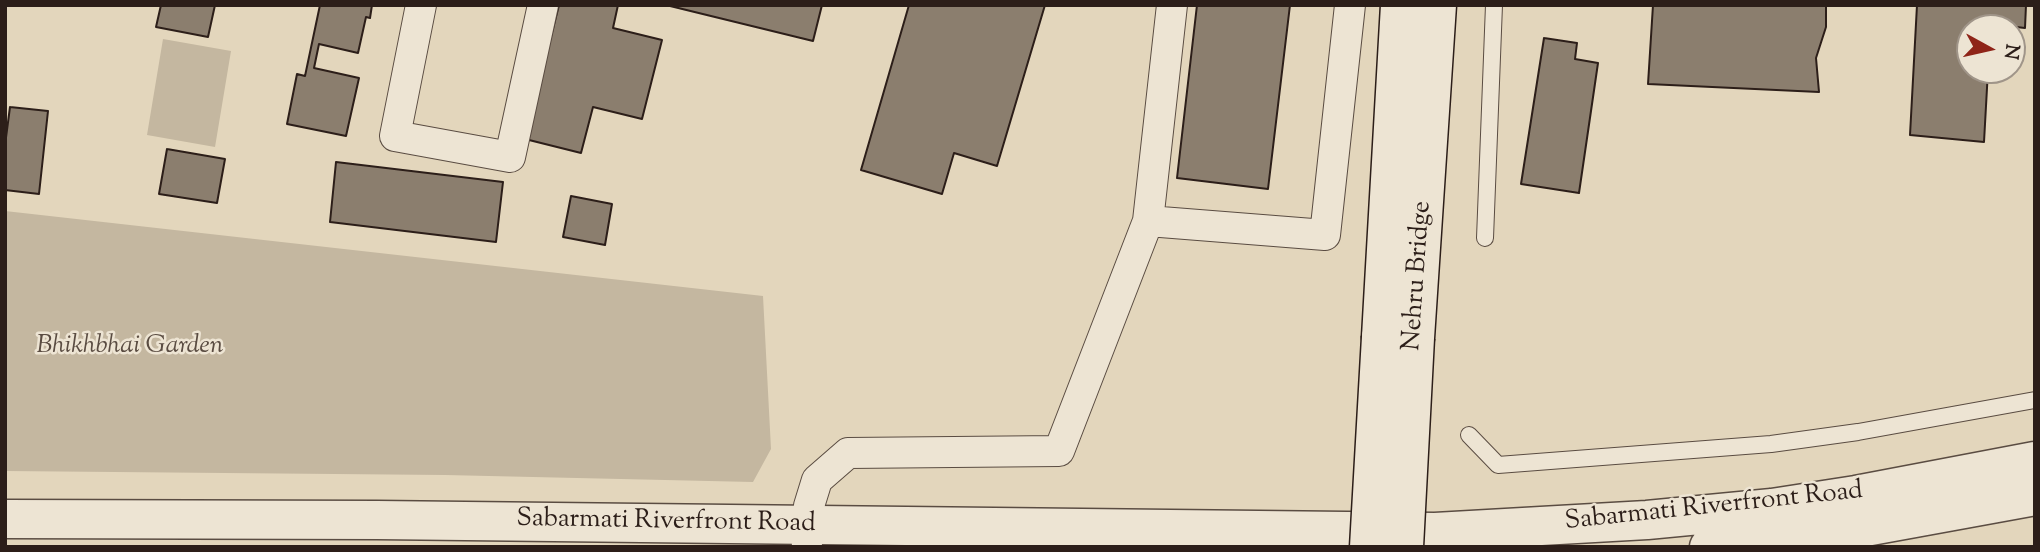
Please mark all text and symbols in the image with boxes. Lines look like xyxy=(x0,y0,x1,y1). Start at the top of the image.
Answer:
north arrow xyxy=(1956,14,2026,84)
text: N xyxy=(1996,42,2025,61)
street label: Nehru Bridge xyxy=(1398,200,1440,352)
park label: Bhikhbhai Garden xyxy=(37,332,223,364)
street label: Sabarmati Riverfront Road xyxy=(1563,477,1865,539)
street label: Sabarmati Riverfront Road xyxy=(516,505,816,541)

